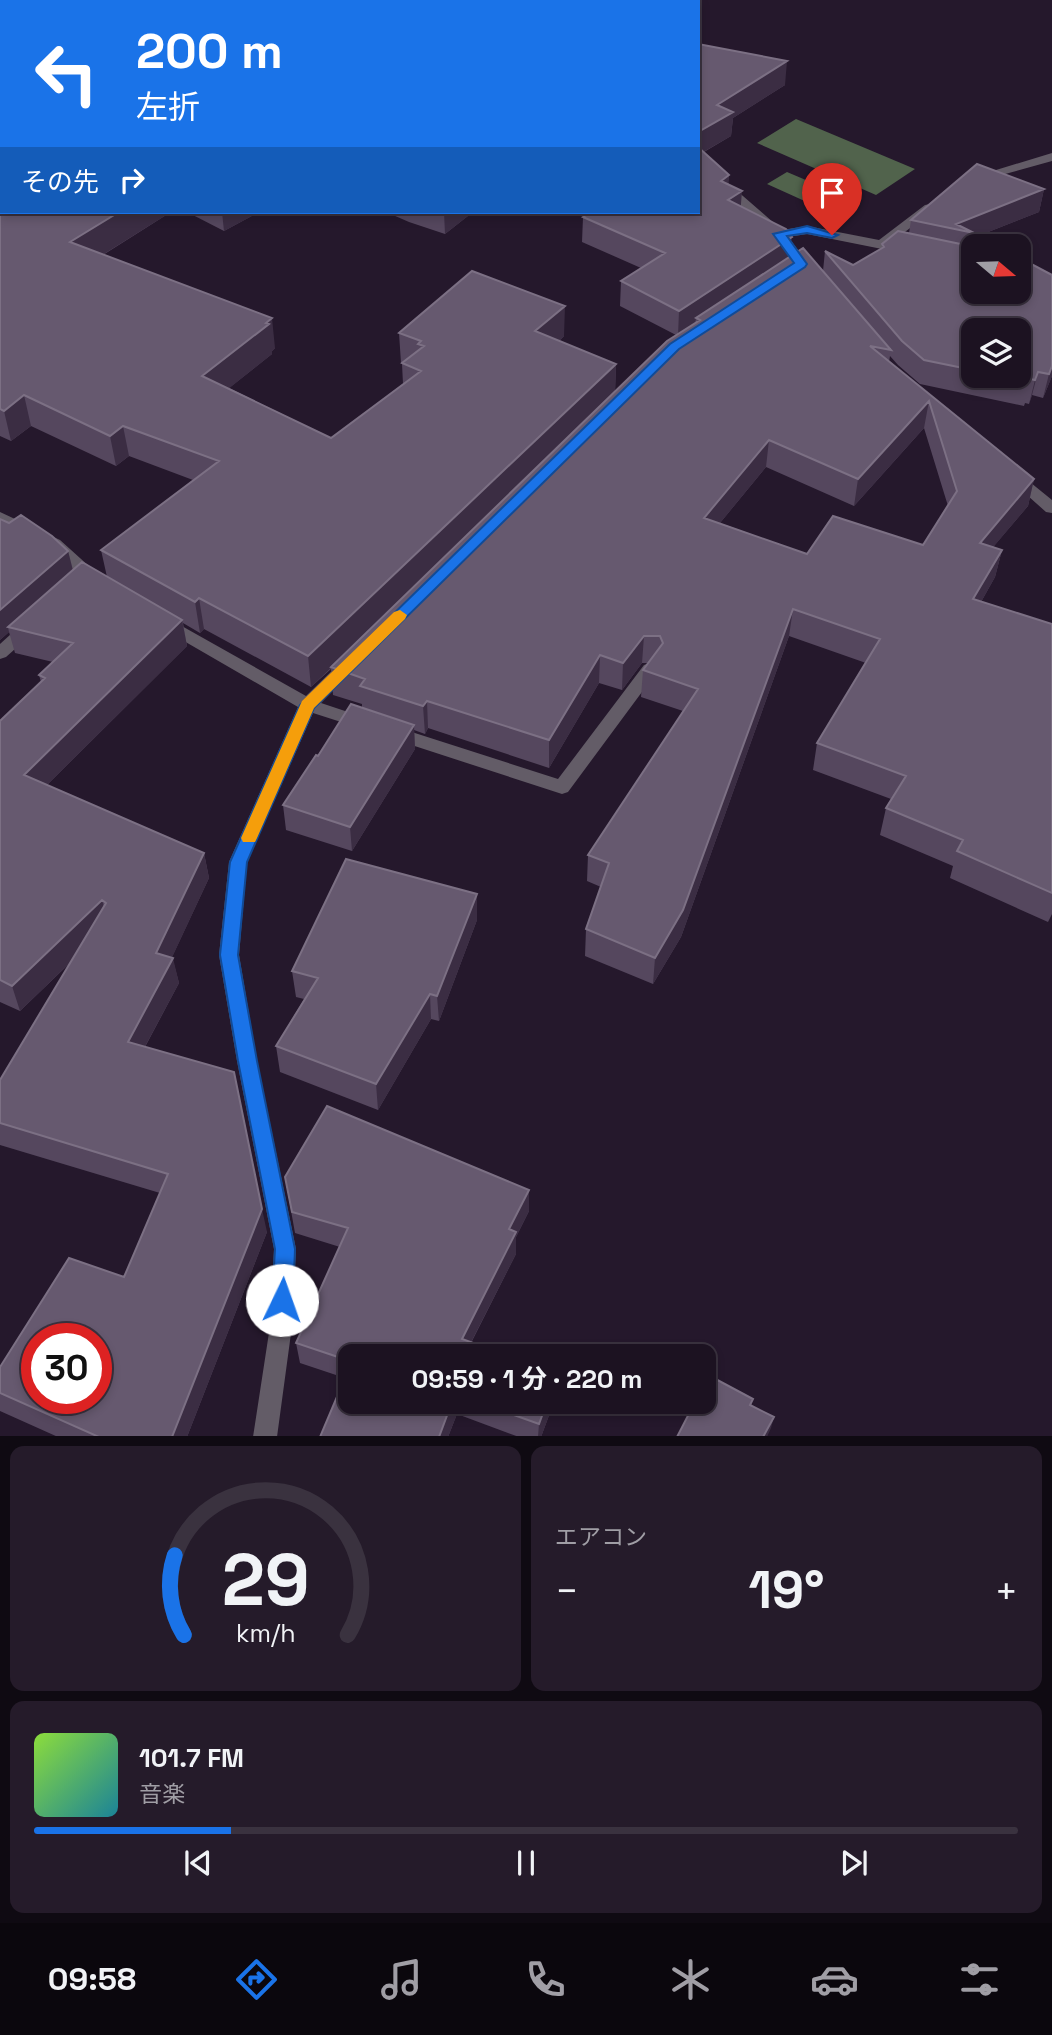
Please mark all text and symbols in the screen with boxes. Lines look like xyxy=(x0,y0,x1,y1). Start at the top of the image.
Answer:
text: 200 m xyxy=(136,20,283,82)
icon: left xyxy=(21,28,112,119)
text: 左折 xyxy=(136,87,200,127)
icon: right xyxy=(113,161,151,199)
pin xyxy=(802,163,862,235)
text: その先 xyxy=(21,165,99,199)
icon: arrive xyxy=(813,174,851,212)
north arrow xyxy=(961,234,1031,304)
map controls xyxy=(961,234,1031,388)
button: layers xyxy=(961,318,1031,388)
position arrow xyxy=(245,1263,319,1337)
speed limit sign: 30 xyxy=(21,1323,112,1414)
text: 09:59 · 1 分 · 220 m xyxy=(412,1362,642,1396)
text: エアコン xyxy=(555,1522,647,1552)
text: 29 xyxy=(222,1533,309,1626)
text: 19° xyxy=(748,1557,825,1623)
text: − xyxy=(555,1567,579,1615)
text: + xyxy=(994,1567,1018,1615)
text: km/h xyxy=(236,1616,295,1648)
text: 101.7 FM xyxy=(139,1741,244,1775)
text: 音楽 xyxy=(139,1779,185,1809)
icon: previous xyxy=(179,1844,217,1882)
icon: pause xyxy=(507,1844,545,1882)
icon: next xyxy=(835,1844,873,1882)
icon: directions xyxy=(232,1955,281,2004)
icon: music xyxy=(377,1955,426,2004)
icon: phone xyxy=(521,1955,570,2004)
icon: climate xyxy=(666,1955,715,2004)
icon: car xyxy=(810,1955,859,2004)
icon: filters xyxy=(955,1955,1004,2004)
text: 09:58 xyxy=(48,1959,136,1999)

